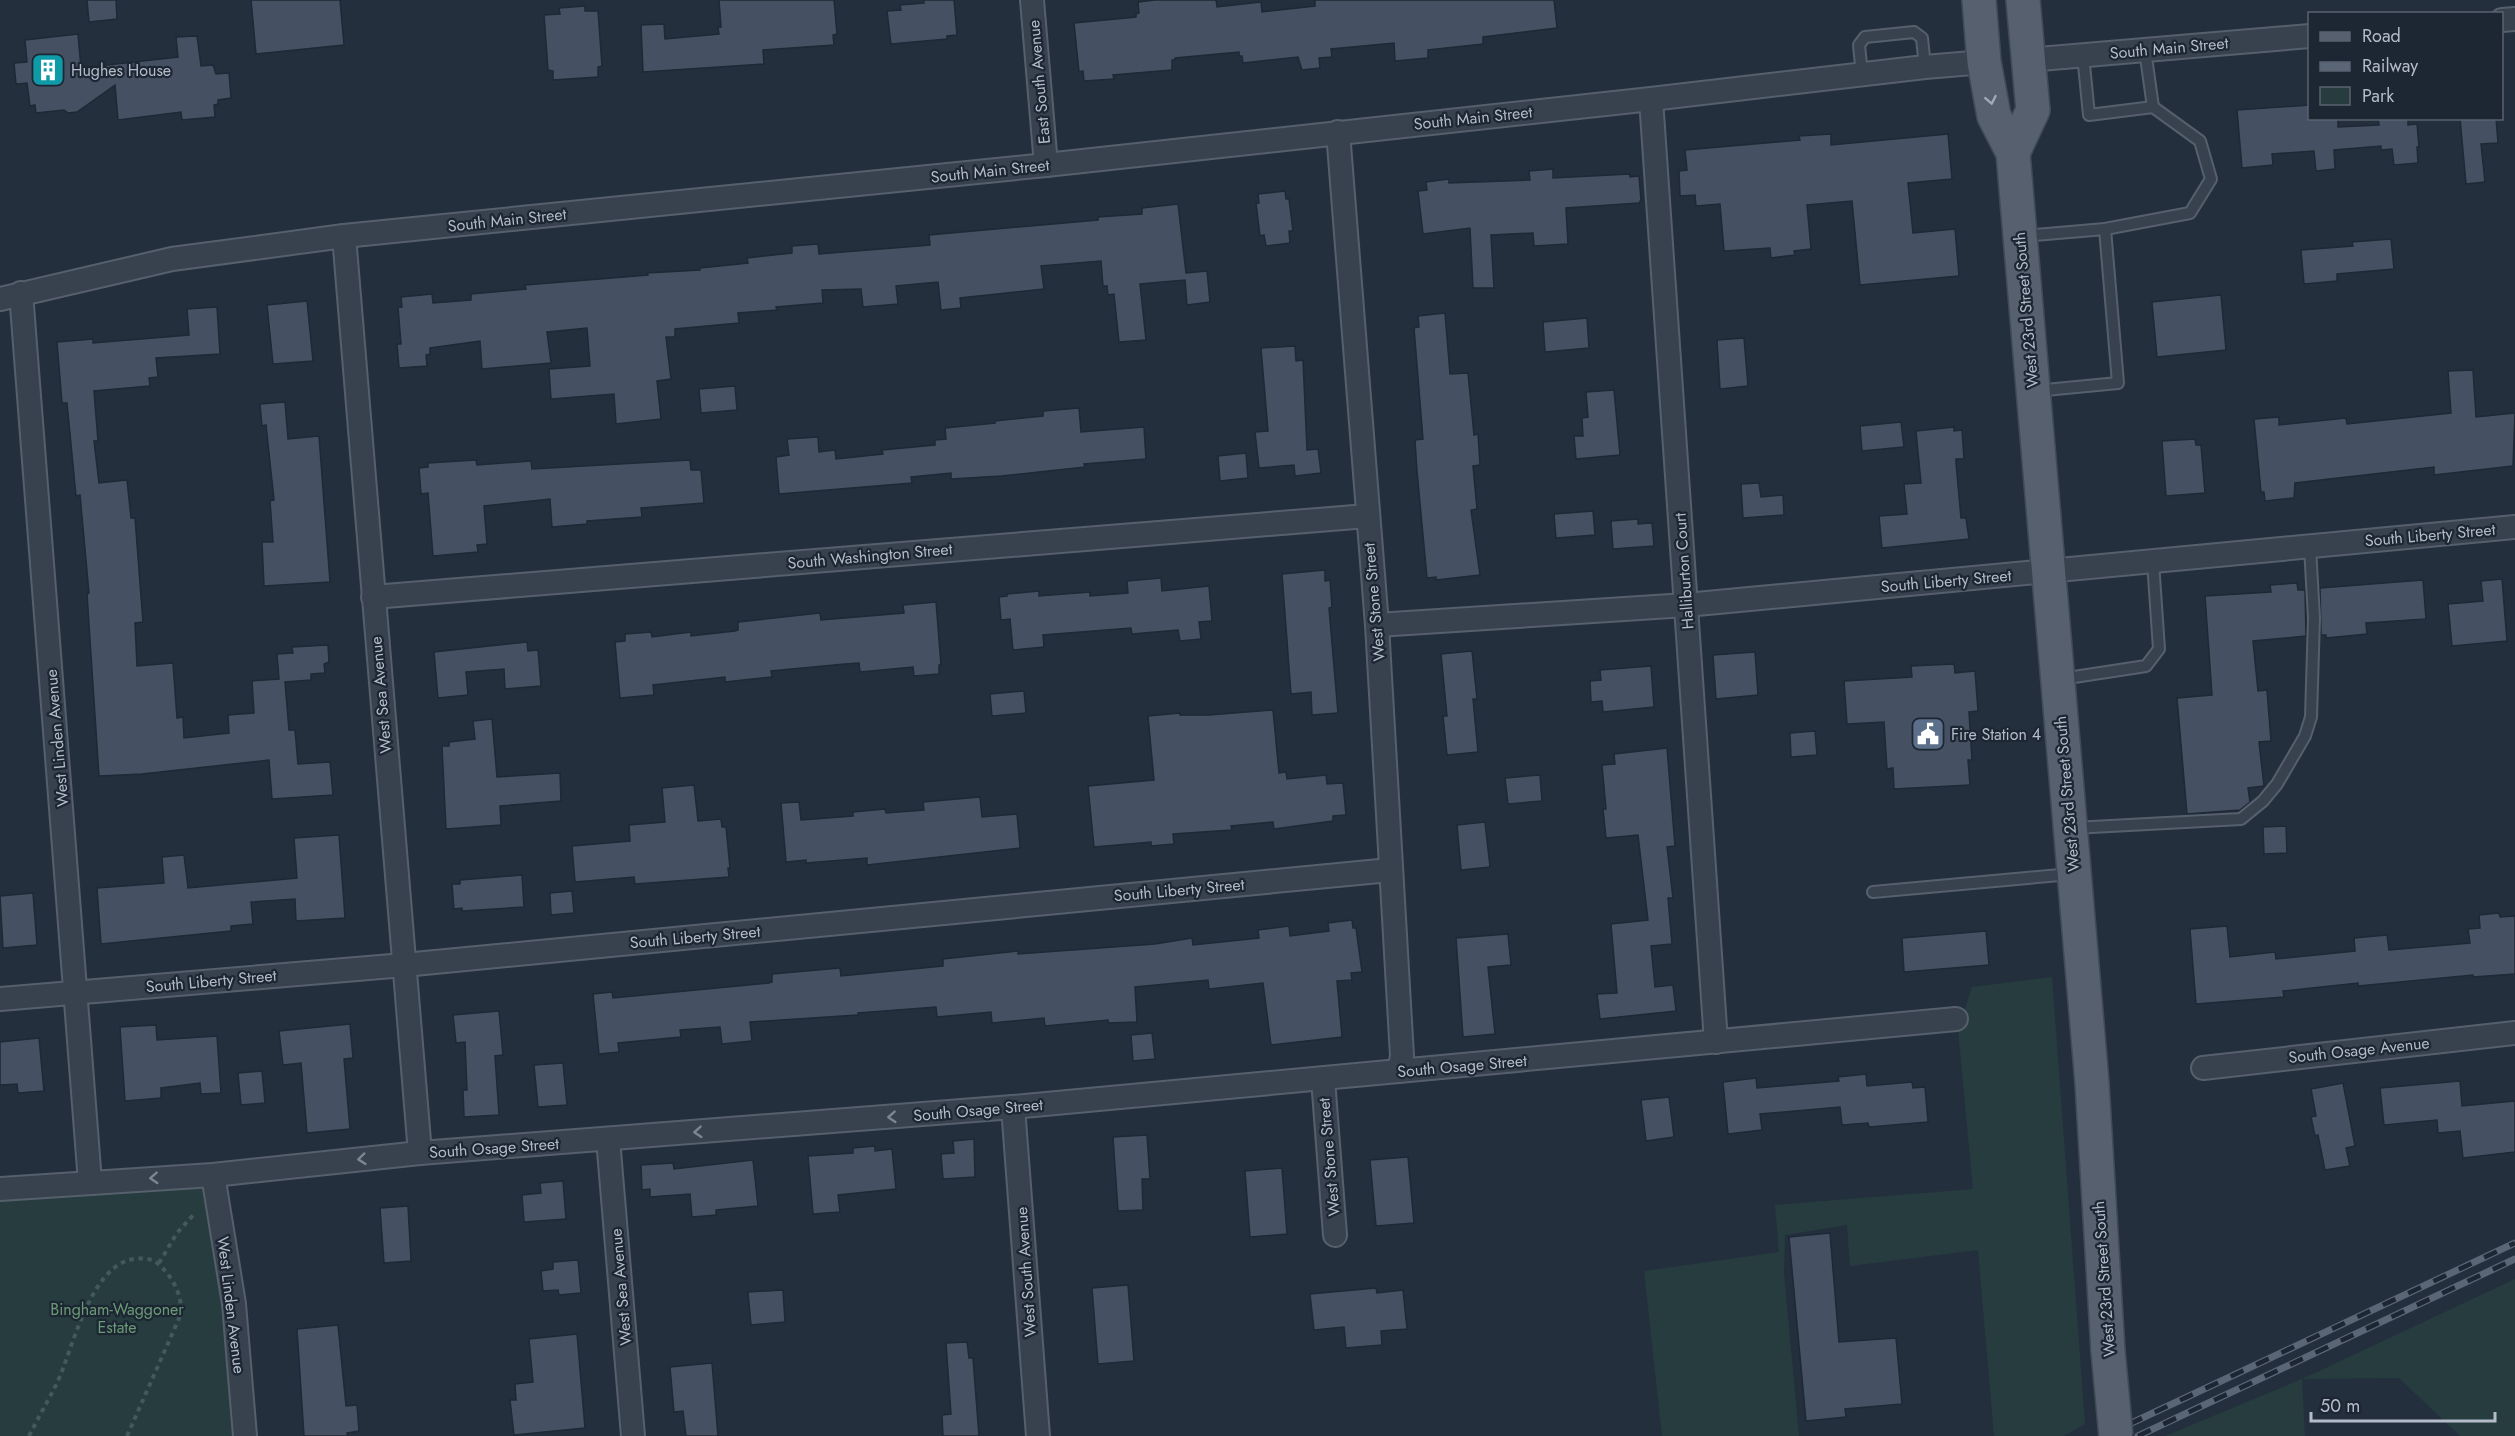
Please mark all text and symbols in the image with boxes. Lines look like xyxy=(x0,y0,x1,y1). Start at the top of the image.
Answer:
legend xyxy=(2308,12,2503,120)
street label: East South Avenue xyxy=(1022,19,1056,145)
text: Road xyxy=(2362,23,2401,49)
street label: South Main Street xyxy=(2109,31,2230,65)
building icon: Hughes House xyxy=(30,52,66,88)
text: Railway xyxy=(2362,53,2418,79)
place label: Hughes House xyxy=(71,59,171,82)
text: Park xyxy=(2362,83,2394,109)
one-way arrow xyxy=(1984,94,1997,104)
street label: South Main Street xyxy=(1413,100,1534,136)
street label: South Main Street xyxy=(930,153,1051,189)
street label: South Main Street xyxy=(447,202,568,238)
street label: West 23rd Street South xyxy=(2008,231,2044,389)
street label: Halliburton Court xyxy=(1668,512,1700,630)
street label: South Liberty Street xyxy=(2364,518,2496,552)
street label: South Washington Street xyxy=(787,537,954,575)
street label: West Stone Street xyxy=(1357,542,1391,662)
street label: South Liberty Street xyxy=(1880,564,2012,598)
street label: West Sea Avenue xyxy=(364,636,398,754)
street label: West Linden Avenue xyxy=(40,668,74,808)
street label: West 23rd Street South xyxy=(2049,715,2085,873)
public building icon: Fire Station 4 xyxy=(1910,716,1946,752)
place label: Fire Station 4 xyxy=(1951,723,2041,746)
street label: South Liberty Street xyxy=(1113,873,1245,907)
street label: South Liberty Street xyxy=(629,920,761,954)
street label: South Liberty Street xyxy=(145,964,277,998)
street label: South Osage Avenue xyxy=(2287,1031,2431,1069)
street label: South Osage Street xyxy=(1396,1049,1528,1083)
street label: South Osage Street xyxy=(912,1093,1044,1127)
street label: West Stone Street xyxy=(1312,1097,1346,1217)
one-way arrow xyxy=(888,1110,897,1123)
one-way arrow xyxy=(693,1125,702,1138)
street label: South Osage Street xyxy=(428,1132,560,1164)
one-way arrow xyxy=(358,1152,367,1165)
one-way arrow xyxy=(150,1172,159,1185)
street label: West 23rd Street South xyxy=(2087,1200,2121,1358)
street label: West South Avenue xyxy=(1010,1206,1042,1338)
street label: West Sea Avenue xyxy=(604,1228,638,1346)
street label: West Linden Avenue xyxy=(211,1235,251,1375)
park label: Bingham-Waggoner Estate xyxy=(50,1298,184,1339)
scale bar xyxy=(2311,1385,2496,1423)
text: 50 m xyxy=(2320,1393,2360,1419)

